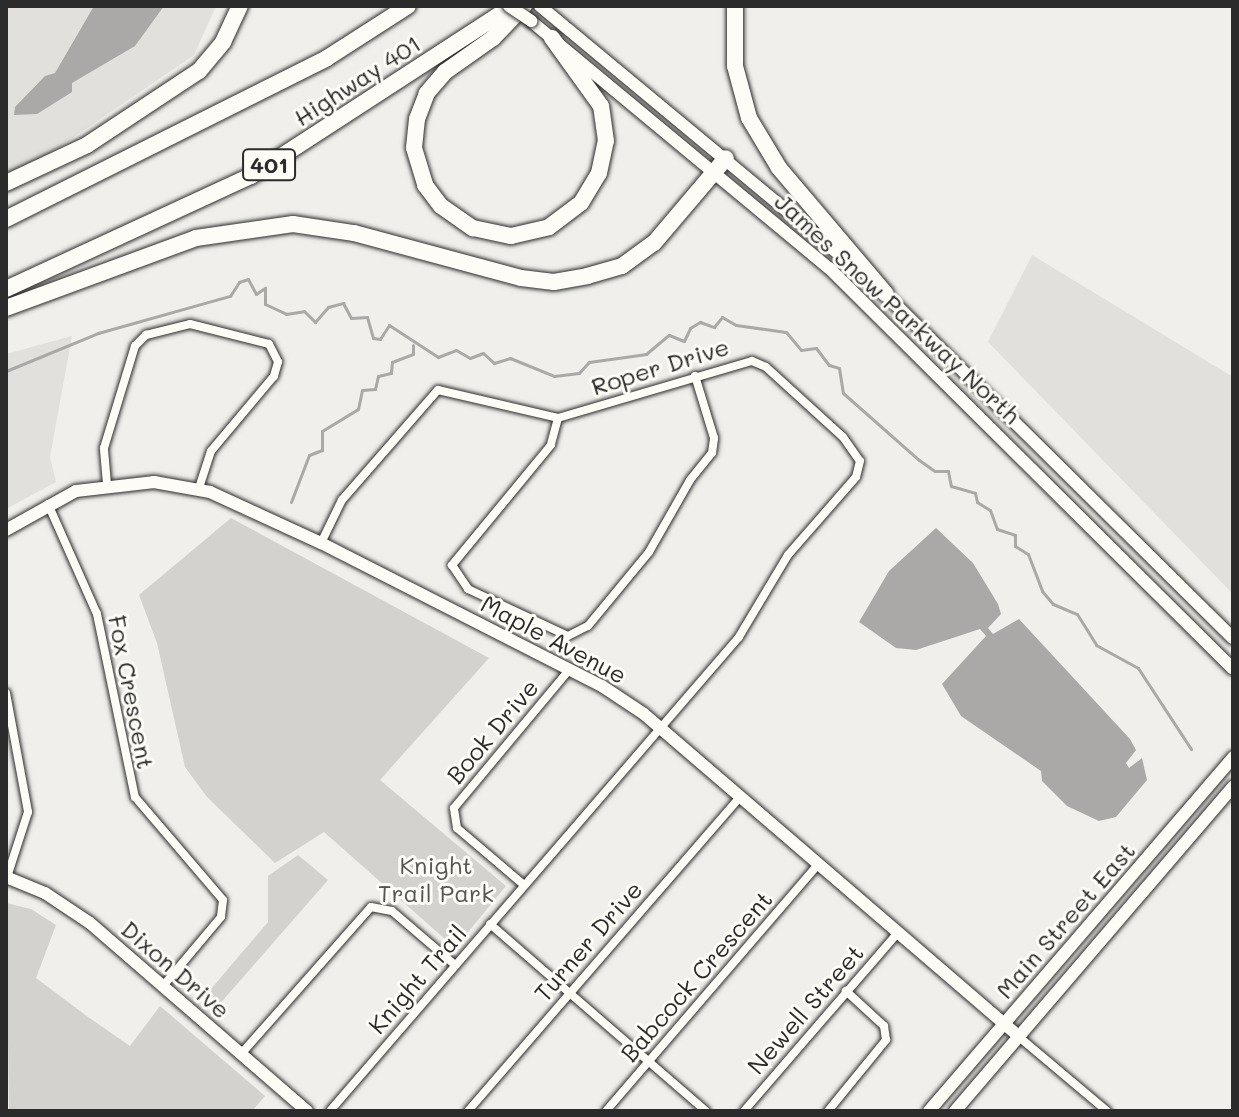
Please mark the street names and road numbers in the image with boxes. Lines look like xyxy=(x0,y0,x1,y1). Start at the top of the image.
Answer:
street label: Highway 401 xyxy=(288,28,426,132)
road number: 401 xyxy=(241,147,297,183)
street label: James Snow Parkway North xyxy=(769,187,1027,429)
street label: Roper Drive xyxy=(588,331,732,401)
street label: Maple Avenue xyxy=(476,589,632,689)
street label: Fox Crescent xyxy=(103,613,161,771)
street label: Book Drive xyxy=(440,673,544,789)
street label: Main Street East xyxy=(989,836,1141,1004)
street label: Turner Drive xyxy=(528,875,648,1007)
street label: Babcock Crescent xyxy=(614,885,778,1067)
street label: Dixon Drive xyxy=(116,914,236,1024)
street label: Knight Trail xyxy=(362,919,472,1039)
street label: Newell Street xyxy=(741,938,869,1080)

